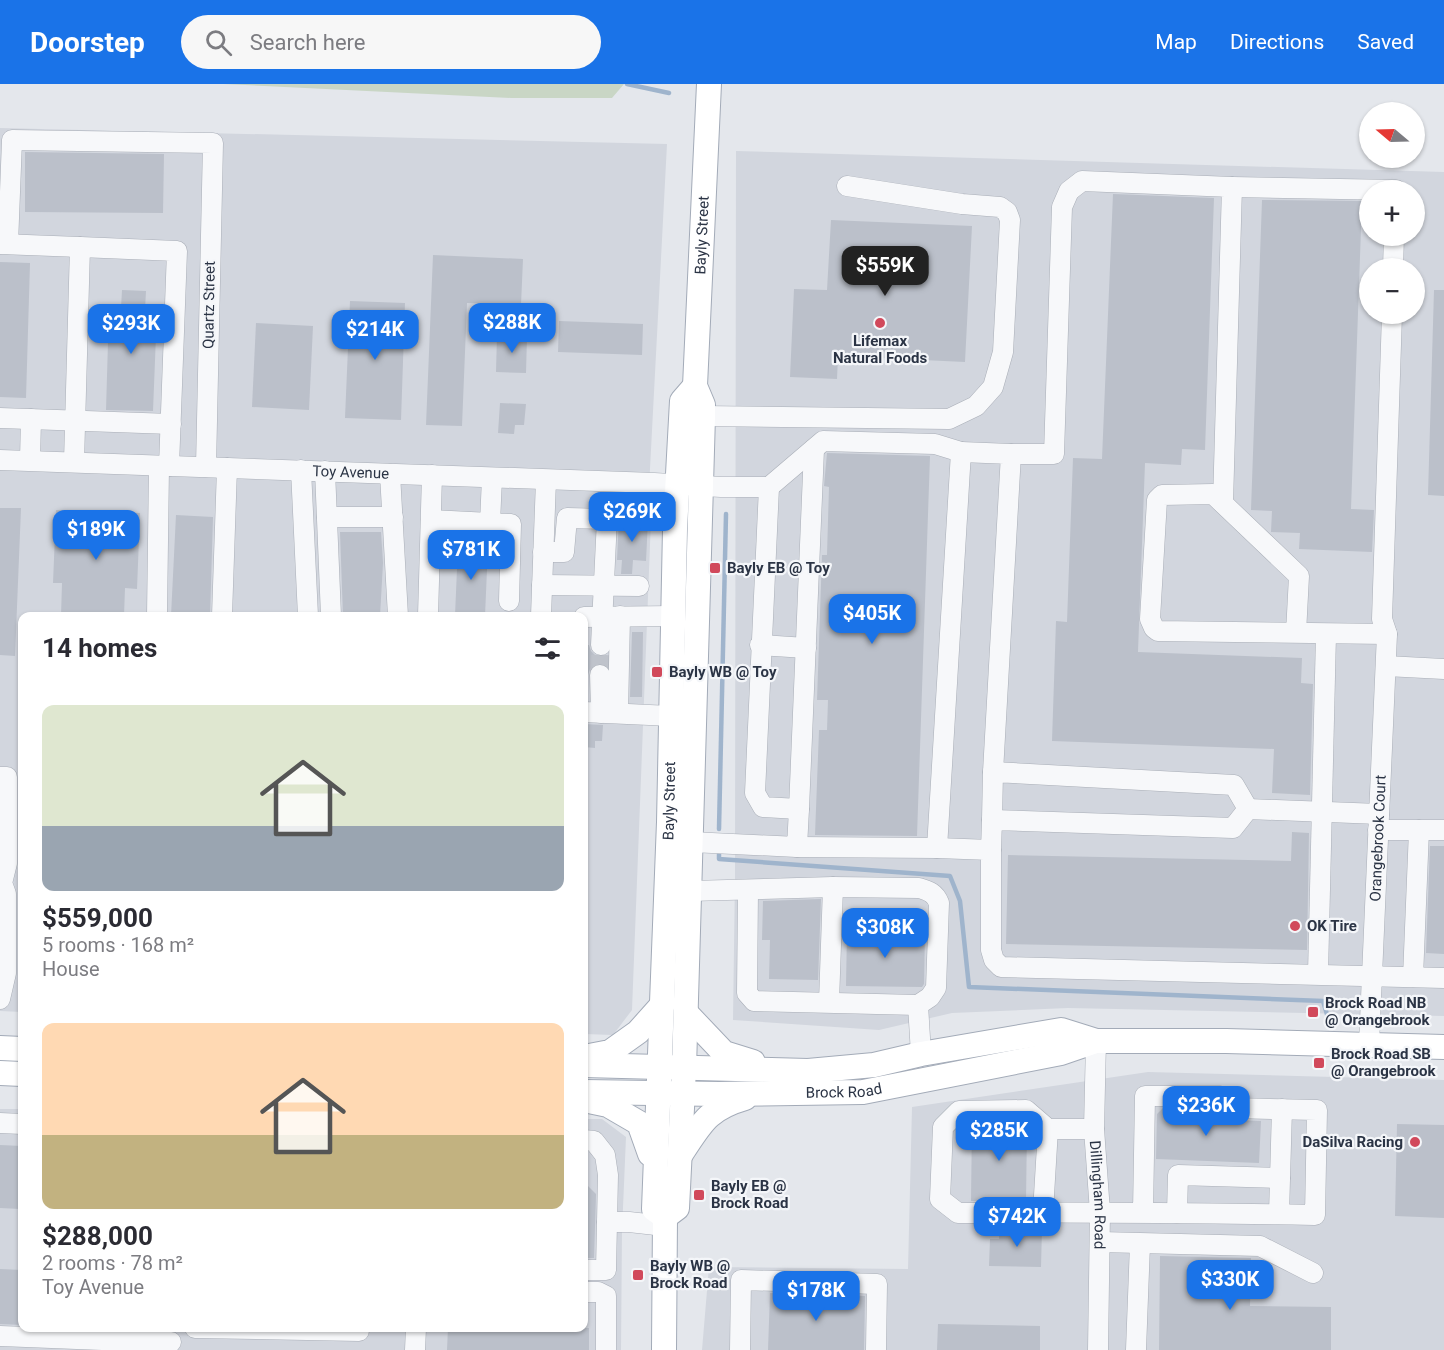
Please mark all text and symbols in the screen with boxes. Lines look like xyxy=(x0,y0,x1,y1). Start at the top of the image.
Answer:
search box xyxy=(181,15,601,69)
text: Doorstep xyxy=(30,26,145,59)
icon: search xyxy=(202,26,235,59)
text: Search here xyxy=(250,30,366,55)
text: Map xyxy=(1155,30,1197,54)
text: Directions xyxy=(1230,30,1324,54)
text: Saved xyxy=(1357,30,1414,54)
north arrow xyxy=(1359,102,1425,168)
map controls xyxy=(1359,102,1425,324)
button: + xyxy=(1359,180,1425,246)
street label: Bayly Street xyxy=(691,195,713,275)
pin: $559K xyxy=(843,246,927,297)
text: $559K xyxy=(856,253,914,277)
button: − xyxy=(1359,258,1425,324)
street label: Quartz Street xyxy=(199,261,219,349)
pin: $288K xyxy=(470,303,554,354)
pin: $293K xyxy=(89,304,173,355)
pin: $214K xyxy=(333,310,417,361)
text: $288K xyxy=(483,310,541,334)
text: $293K xyxy=(102,311,160,335)
marker: Lifemax Natural Foods xyxy=(873,316,887,330)
text: $214K xyxy=(346,317,404,341)
place label: Lifemax Natural Foods xyxy=(833,332,927,367)
street label: Toy Avenue xyxy=(312,462,389,483)
pin: $269K xyxy=(590,492,674,543)
text: $269K xyxy=(603,499,661,523)
pin: $189K xyxy=(54,510,138,561)
text: $189K xyxy=(67,517,125,541)
pin: $781K xyxy=(429,530,513,581)
text: $781K xyxy=(442,537,500,561)
place label: Bayly EB @ Toy xyxy=(727,559,830,577)
marker: Bayly EB @ Toy xyxy=(708,561,722,575)
pin: $405K xyxy=(830,594,914,645)
text: $405K xyxy=(843,601,901,625)
icon: filters xyxy=(531,632,564,665)
text: 14 homes xyxy=(42,633,157,663)
place label: Bayly WB @ Toy xyxy=(669,663,777,681)
marker: Bayly WB @ Toy xyxy=(650,665,664,679)
icon: home xyxy=(249,744,357,852)
street label: Bayly Street xyxy=(659,761,679,841)
street label: Orangebrook Court xyxy=(1366,774,1390,902)
text: $559,000 xyxy=(42,903,153,933)
pin: $308K xyxy=(843,908,927,959)
text: $308K xyxy=(856,915,914,939)
place label: OK Tire xyxy=(1307,917,1357,935)
marker: OK Tire xyxy=(1288,919,1302,933)
text: 5 rooms · 168 m² xyxy=(42,933,194,957)
text: House xyxy=(42,957,100,981)
place label: Brock Road NB @ Orangebrook xyxy=(1325,994,1431,1029)
marker: Brock Road NB @ Orangebrook xyxy=(1306,1005,1320,1019)
place label: Brock Road SB @ Orangebrook xyxy=(1331,1045,1437,1080)
marker: Brock Road SB @ Orangebrook xyxy=(1312,1056,1326,1070)
icon: home xyxy=(249,1062,357,1170)
street label: Brock Road xyxy=(806,1079,884,1102)
pin: $236K xyxy=(1164,1086,1248,1137)
text: $236K xyxy=(1177,1093,1235,1117)
pin: $285K xyxy=(957,1111,1041,1162)
text: $285K xyxy=(970,1118,1028,1142)
place label: DaSilva Racing xyxy=(1302,1133,1403,1151)
marker: DaSilva Racing xyxy=(1408,1135,1422,1149)
street label: Dillingham Road xyxy=(1086,1140,1109,1249)
place label: Bayly EB @ Brock Road xyxy=(711,1177,788,1212)
marker: Bayly EB @ Brock Road xyxy=(692,1188,706,1202)
pin: $742K xyxy=(975,1197,1059,1248)
text: $742K xyxy=(988,1204,1046,1228)
text: $288,000 xyxy=(42,1221,153,1251)
text: 2 rooms · 78 m² xyxy=(42,1251,183,1275)
place label: Bayly WB @ Brock Road xyxy=(650,1257,730,1292)
pin: $330K xyxy=(1188,1260,1272,1311)
text: $330K xyxy=(1201,1267,1259,1291)
marker: Bayly WB @ Brock Road xyxy=(631,1268,645,1282)
pin: $178K xyxy=(774,1271,858,1322)
text: Toy Avenue xyxy=(42,1275,144,1299)
text: $178K xyxy=(787,1278,845,1302)

